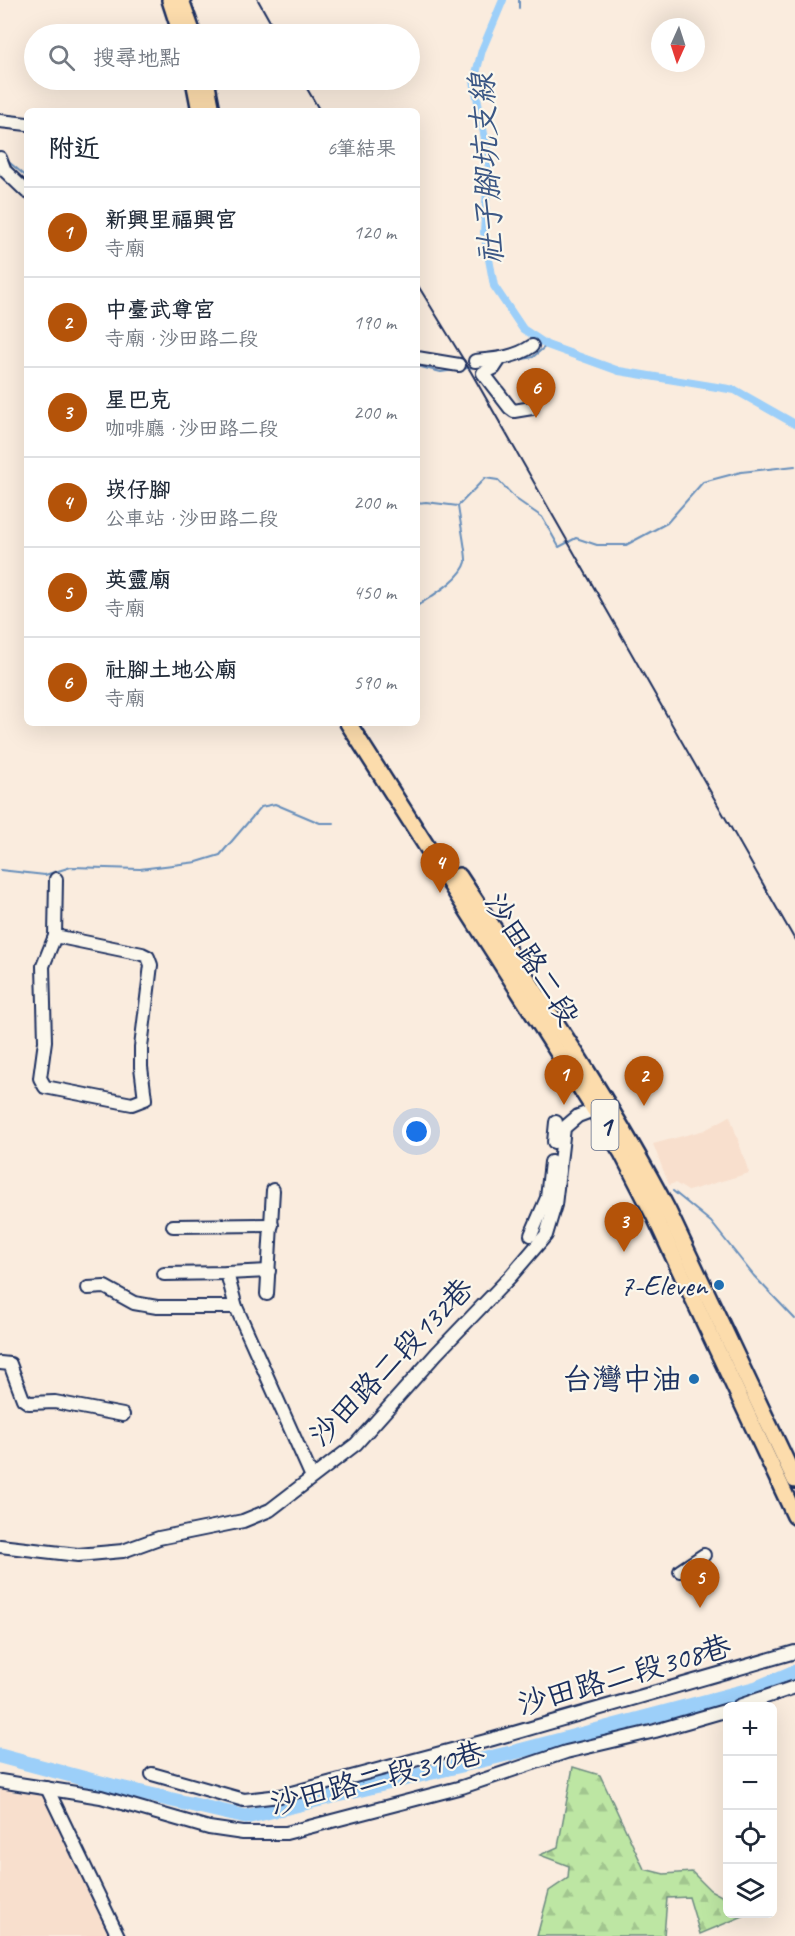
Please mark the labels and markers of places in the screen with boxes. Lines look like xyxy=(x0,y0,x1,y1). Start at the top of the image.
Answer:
pin: 6 xyxy=(516,368,556,418)
pin: 4 xyxy=(420,844,460,893)
pin: 1 xyxy=(544,1056,584,1105)
pin: 2 xyxy=(624,1056,664,1106)
pin: 3 xyxy=(604,1202,644,1252)
place label: 7-Eleven xyxy=(620,1266,708,1304)
marker: 7-Eleven xyxy=(712,1278,726,1292)
place label: 台灣中油 xyxy=(562,1360,682,1398)
marker: 台灣中油 xyxy=(687,1372,701,1386)
pin: 5 xyxy=(680,1558,720,1608)

